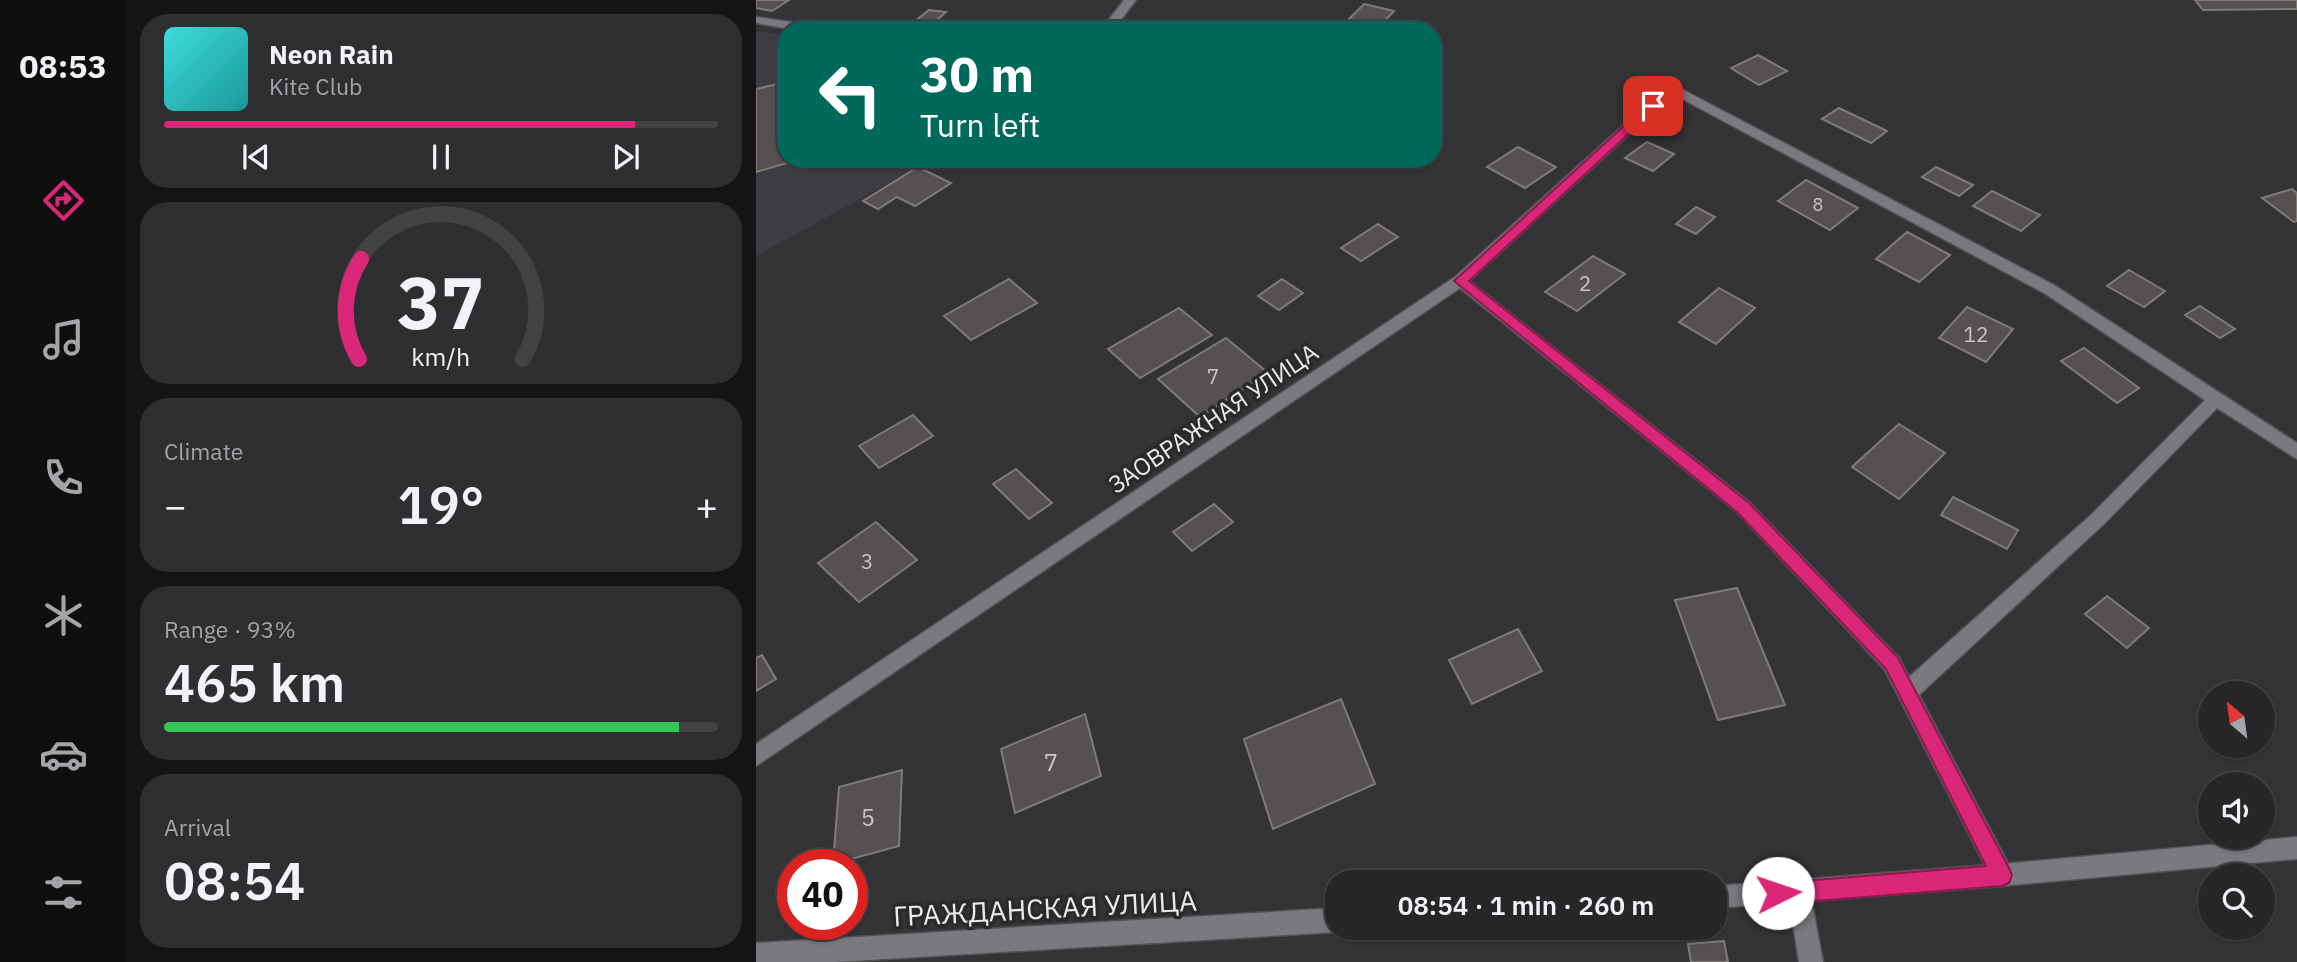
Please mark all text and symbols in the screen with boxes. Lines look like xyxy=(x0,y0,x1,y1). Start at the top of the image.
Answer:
text: Neon Rain xyxy=(269,37,394,71)
text: 30 m xyxy=(920,42,1034,105)
text: 08:53 xyxy=(19,45,107,87)
icon: left xyxy=(805,49,896,140)
text: Kite Club xyxy=(269,71,362,101)
pin xyxy=(1623,76,1683,136)
icon: arrive xyxy=(1634,87,1672,125)
text: Turn left xyxy=(920,104,1040,146)
icon: previous xyxy=(237,138,275,176)
icon: pause xyxy=(422,138,460,176)
icon: next xyxy=(607,138,645,176)
icon: directions xyxy=(39,176,88,225)
house number: 8 xyxy=(1813,193,1823,216)
text: 37 xyxy=(397,254,485,349)
house number: 2 xyxy=(1579,269,1591,297)
icon: music xyxy=(39,315,88,364)
house number: 12 xyxy=(1963,320,1989,348)
street label: ЗАОВРАЖНАЯ УЛИЦА xyxy=(1102,336,1324,500)
text: km/h xyxy=(412,340,470,373)
house number: 7 xyxy=(1207,362,1219,390)
text: Climate xyxy=(164,436,243,466)
icon: phone xyxy=(39,453,88,502)
text: 19° xyxy=(398,471,484,538)
text: − xyxy=(164,481,187,530)
text: + xyxy=(695,481,718,530)
house number: 3 xyxy=(861,547,873,575)
icon: climate xyxy=(39,591,88,640)
text: Range · 93% xyxy=(164,614,296,644)
text: 465 km xyxy=(164,649,345,716)
north arrow xyxy=(2198,681,2275,758)
map controls xyxy=(2198,681,2275,940)
icon: car xyxy=(39,730,88,779)
house number: 7 xyxy=(1044,746,1058,778)
button: sound xyxy=(2198,772,2275,849)
house number: 5 xyxy=(861,801,875,833)
text: Arrival xyxy=(164,812,231,842)
text: 08:54 xyxy=(164,847,305,914)
speed limit sign: 40 xyxy=(777,849,868,940)
position arrow xyxy=(1741,856,1815,930)
button: search xyxy=(2198,863,2275,940)
icon: filters xyxy=(39,868,88,917)
street label: ГРАЖДАНСКАЯ УЛИЦА xyxy=(892,882,1198,934)
text: 08:54 · 1 min · 260 m xyxy=(1398,888,1654,922)

